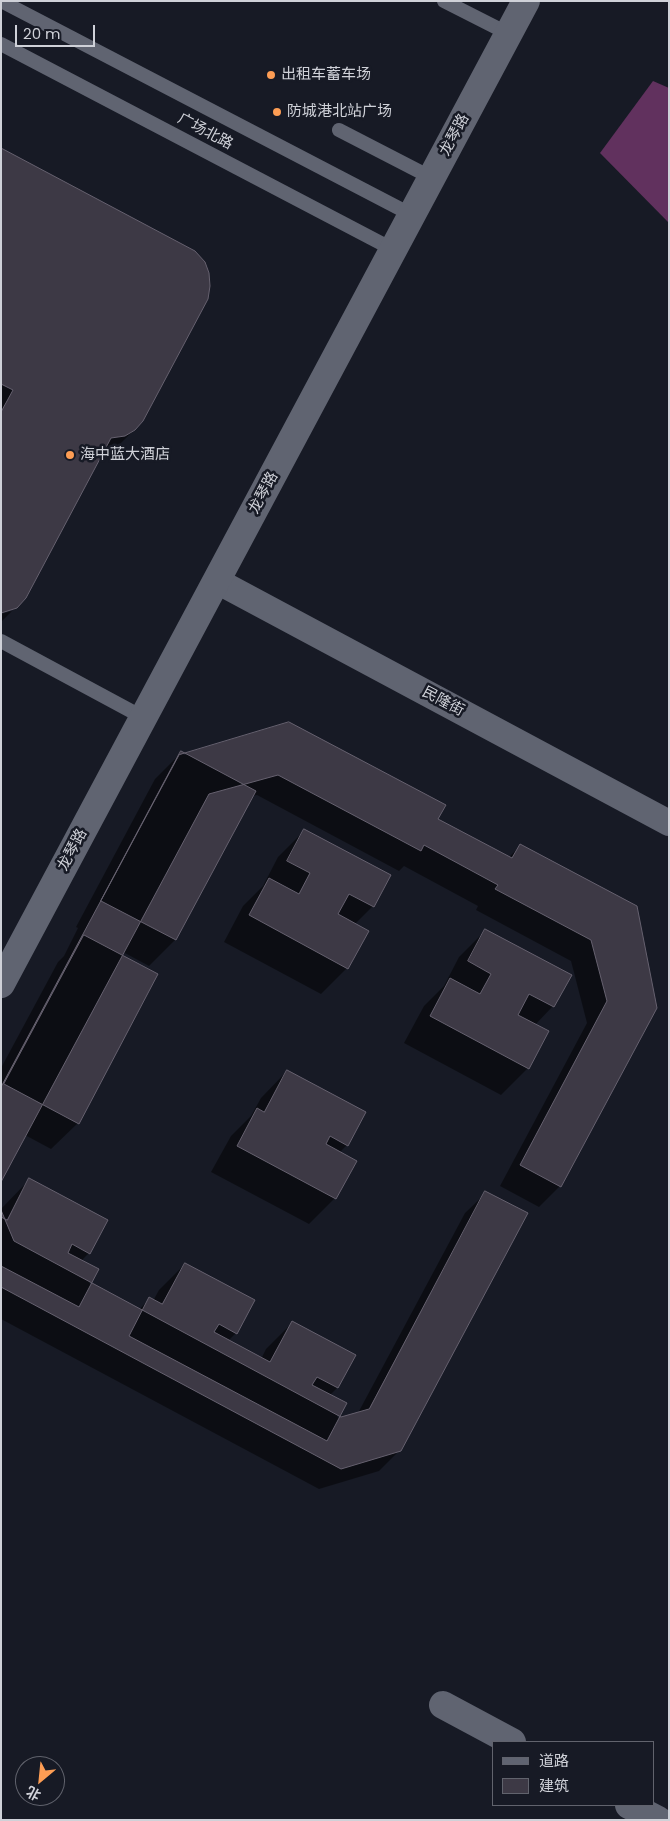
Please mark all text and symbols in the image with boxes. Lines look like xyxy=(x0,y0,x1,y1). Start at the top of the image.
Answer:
scale bar xyxy=(18,15,98,47)
text: 20 m xyxy=(23,23,61,44)
place label: 出租车蓄车场 xyxy=(281,66,371,84)
marker: 出租车蓄车场 xyxy=(265,69,277,81)
place label: 防城港北站广场 xyxy=(287,103,392,121)
marker: 防城港北站广场 xyxy=(271,106,283,118)
street label: 广场北路 xyxy=(174,110,236,154)
street label: 龙琴路 xyxy=(436,111,474,159)
place label: 海中蓝大酒店 xyxy=(80,446,170,464)
marker: 海中蓝大酒店 xyxy=(64,449,76,461)
street label: 龙琴路 xyxy=(245,469,283,517)
street label: 民隆街 xyxy=(419,683,467,721)
street label: 龙琴路 xyxy=(54,826,92,874)
legend xyxy=(492,1741,655,1806)
text: 道路 xyxy=(539,1750,569,1771)
north arrow xyxy=(15,1756,65,1806)
text: 建筑 xyxy=(539,1775,569,1796)
text: 北 xyxy=(23,1781,44,1805)

